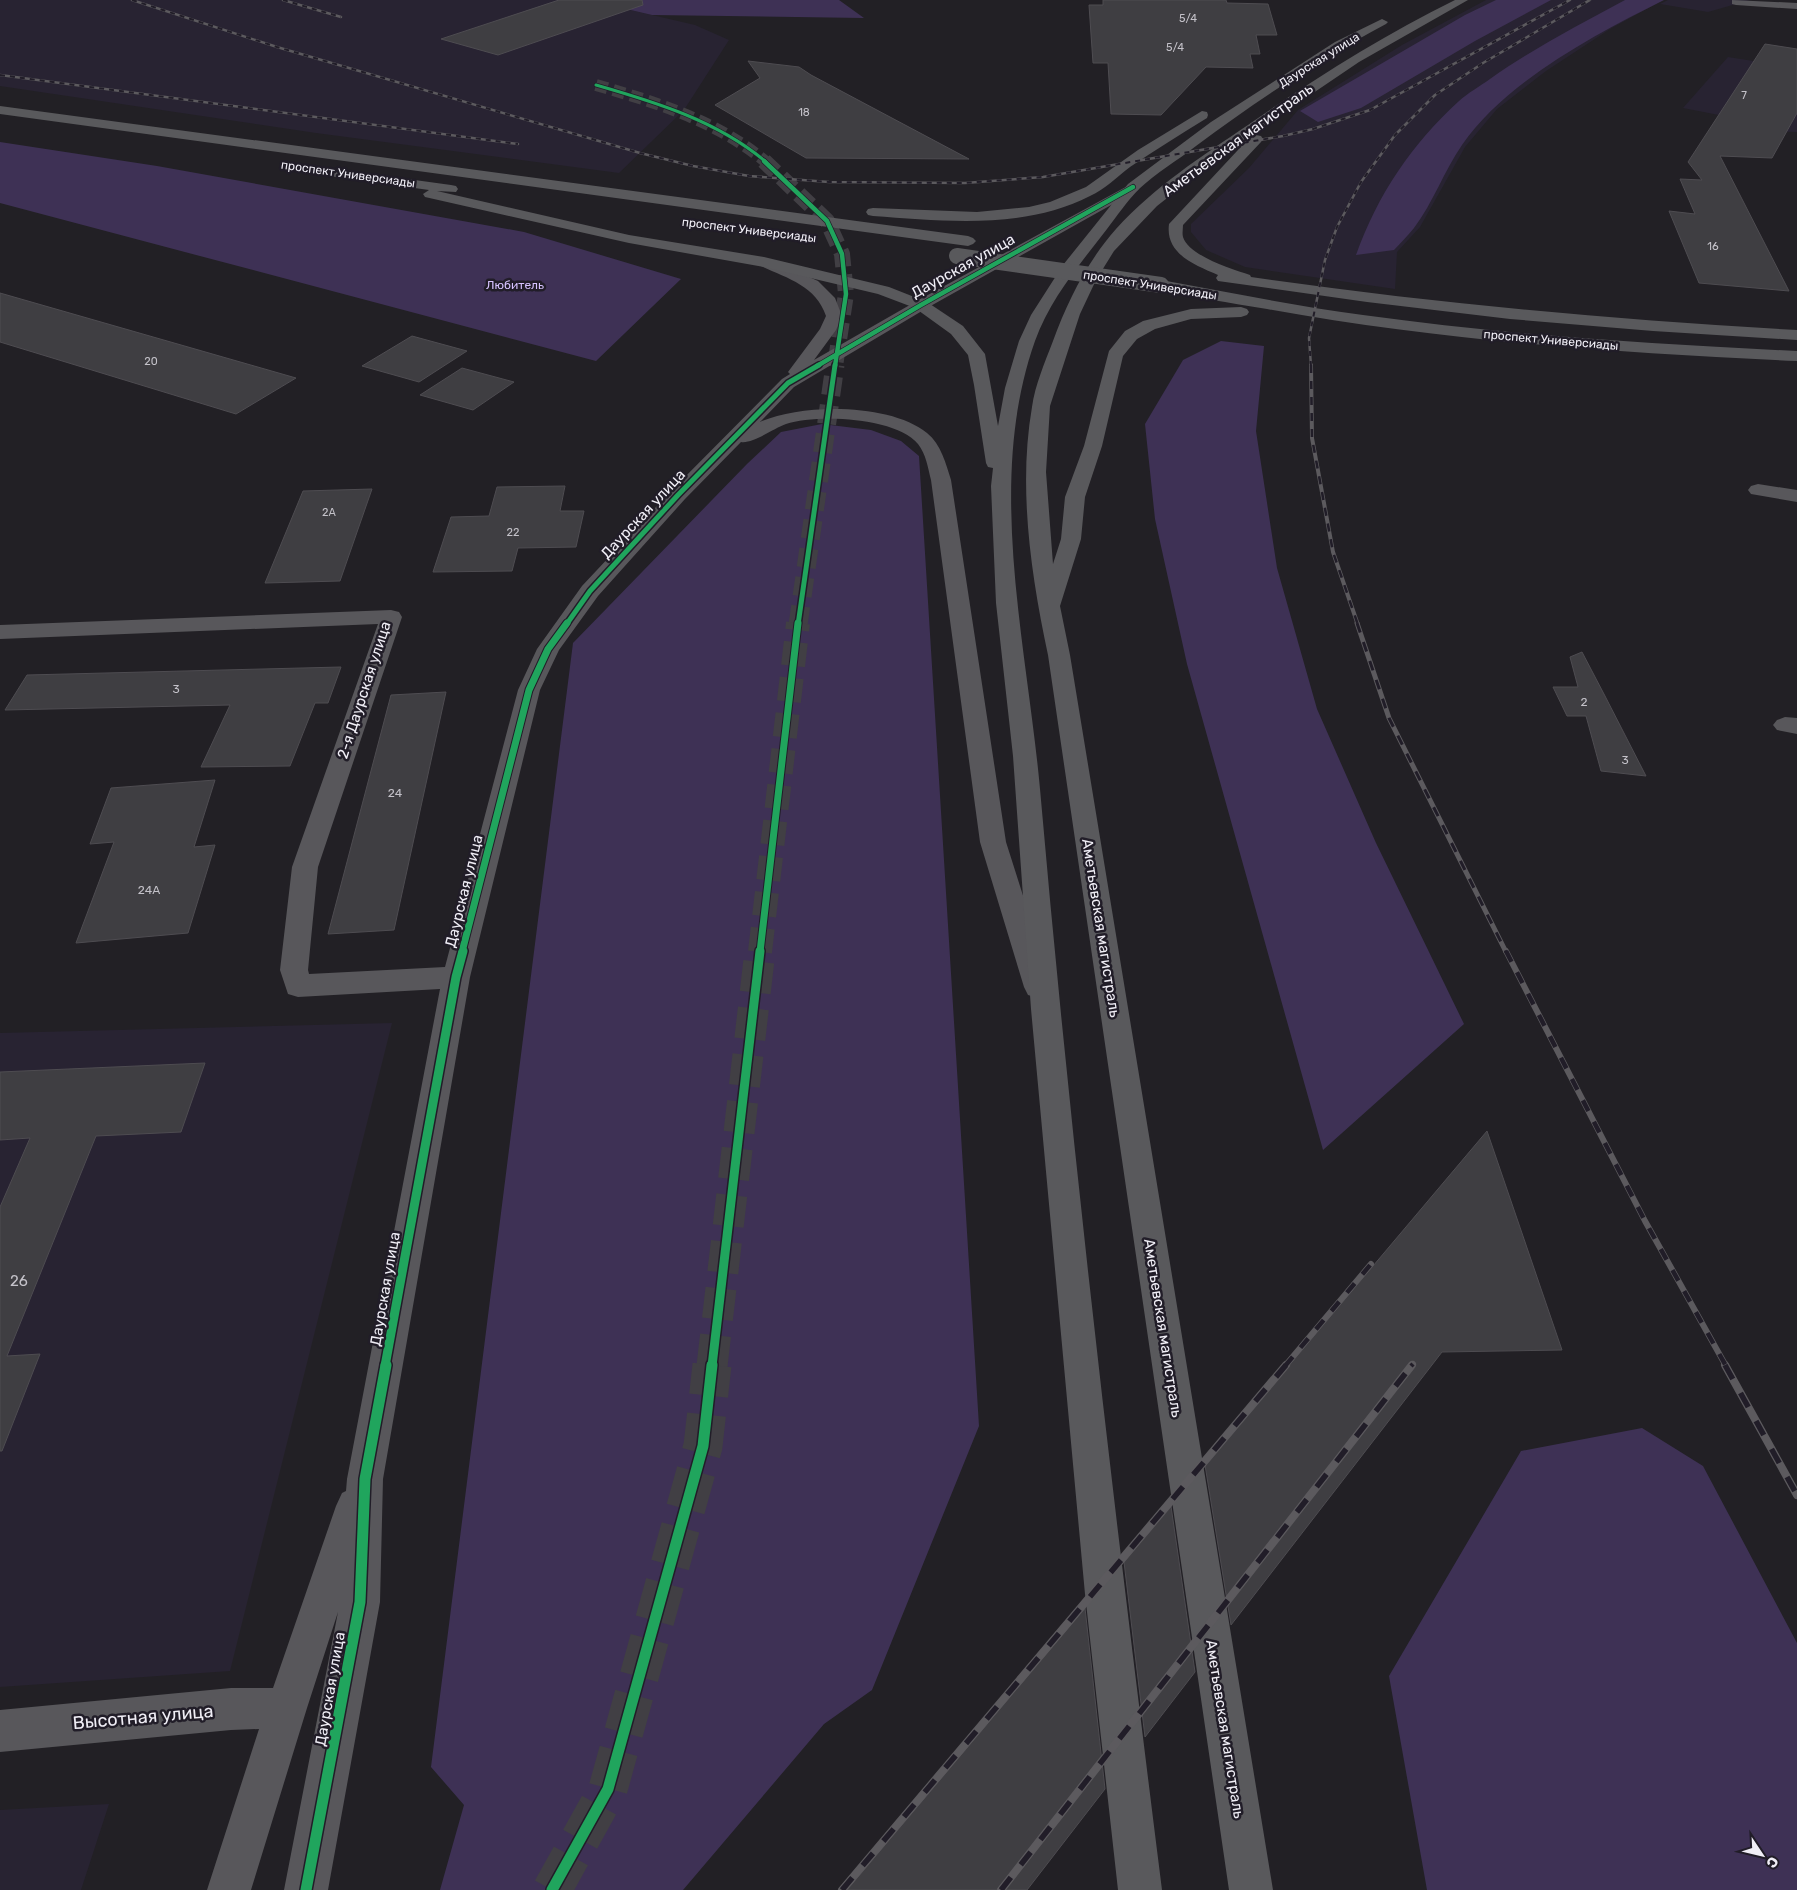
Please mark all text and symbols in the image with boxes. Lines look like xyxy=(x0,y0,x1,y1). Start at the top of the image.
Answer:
house number: 5/4 xyxy=(1179,12,1197,25)
street label: Даурская улица xyxy=(1276,30,1362,90)
house number: 5/4 xyxy=(1166,41,1184,54)
street label: Аметьевская магистраль xyxy=(1160,79,1317,200)
house number: 7 xyxy=(1741,89,1747,102)
house number: 18 xyxy=(798,106,810,119)
street label: проспект Универсиады xyxy=(280,158,416,190)
street label: проспект Универсиады xyxy=(681,215,817,245)
street label: Даурская улица xyxy=(908,230,1018,302)
house number: 16 xyxy=(1707,240,1719,253)
street label: проспект Универсиады xyxy=(1082,268,1218,302)
park label: Любитель xyxy=(486,278,544,292)
street label: проспект Универсиады xyxy=(1483,327,1619,353)
house number: 20 xyxy=(144,355,158,368)
street label: Даурская улица xyxy=(597,466,689,562)
house number: 2А xyxy=(322,506,337,519)
house number: 22 xyxy=(507,526,519,539)
street label: 2-я Даурская улица xyxy=(333,619,395,761)
house number: 3 xyxy=(172,682,180,696)
house number: 2 xyxy=(1580,695,1588,709)
house number: 3 xyxy=(1621,753,1629,767)
house number: 24 xyxy=(388,786,403,800)
street label: Даурская улица xyxy=(441,833,487,949)
street label: Аметьевская магистраль xyxy=(1078,837,1124,1019)
house number: 24А xyxy=(138,883,160,897)
street label: Даурская улица xyxy=(366,1230,404,1348)
street label: Аметьевская магистраль xyxy=(1140,1237,1186,1419)
house number: 26 xyxy=(10,1272,28,1290)
street label: Даурская улица xyxy=(311,1630,349,1748)
street label: Аметьевская магистраль xyxy=(1202,1638,1248,1820)
street label: Высотная улица xyxy=(72,1700,214,1734)
north arrow xyxy=(1737,1830,1787,1880)
text: С xyxy=(1762,1853,1782,1871)

